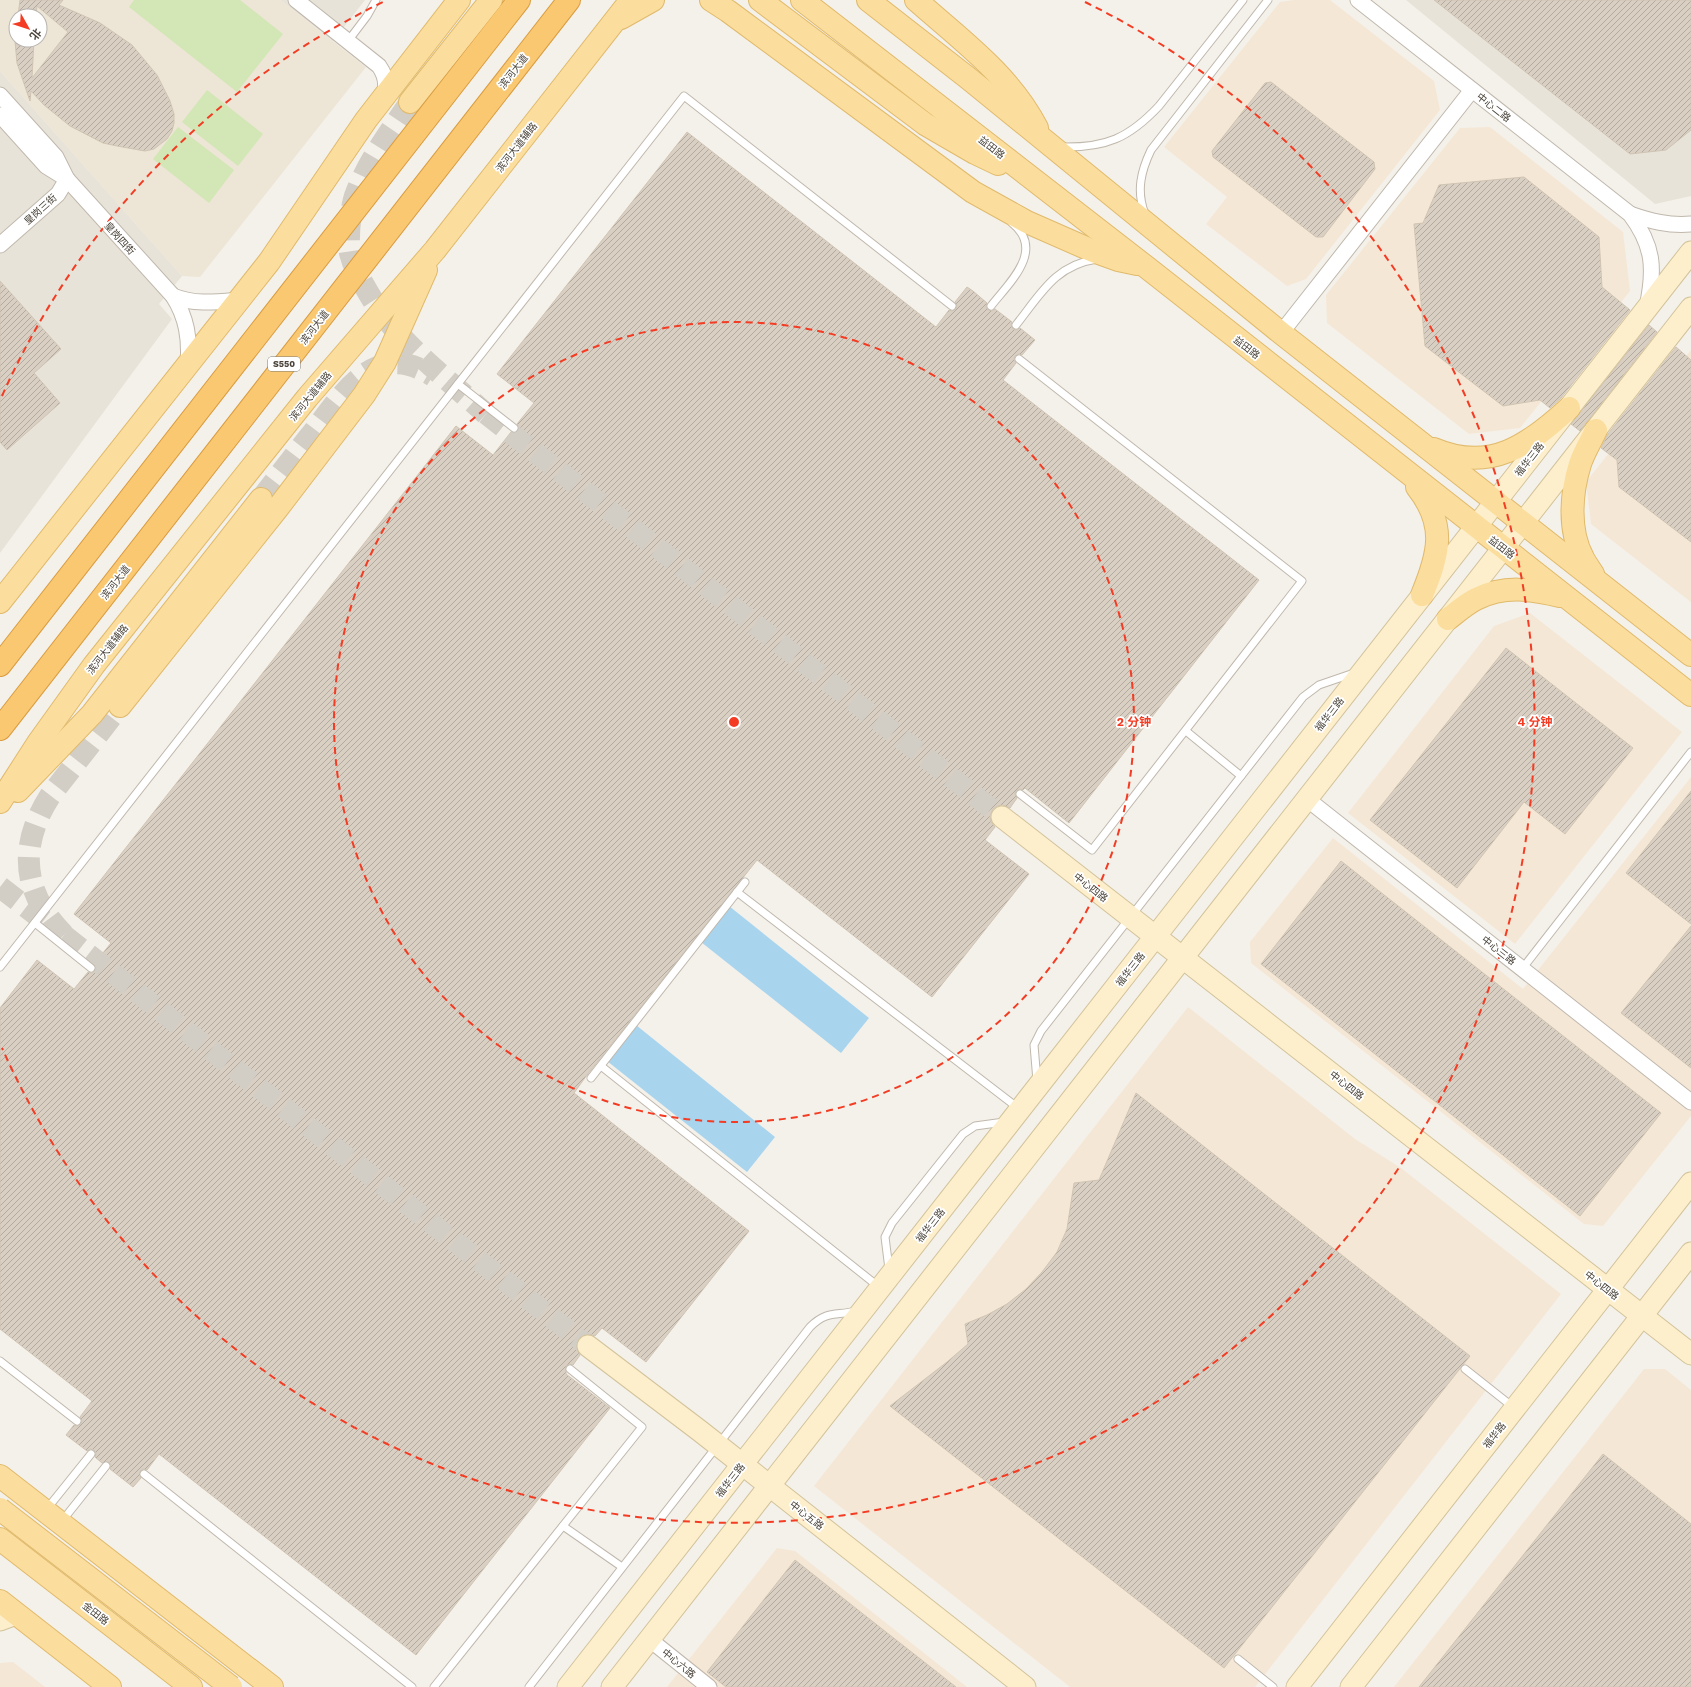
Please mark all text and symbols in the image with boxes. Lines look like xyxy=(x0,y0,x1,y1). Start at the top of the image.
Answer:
north arrow xyxy=(8,8,48,48)
text: 北 xyxy=(27,26,44,42)
street label: 滨河大道 xyxy=(497,52,530,90)
street label: 中心二路 xyxy=(1475,91,1513,124)
street label: 滨河大道辅路 xyxy=(494,120,539,174)
street label: 益田路 xyxy=(976,134,1007,161)
street label: 皇岗三街 xyxy=(22,192,59,227)
street label: 皇岗四街 xyxy=(102,220,137,257)
street label: 滨河大道 xyxy=(298,308,331,346)
street label: 益田路 xyxy=(1231,334,1262,361)
road number: S550 xyxy=(268,357,300,371)
street label: 滨河大道辅路 xyxy=(287,370,334,423)
street label: 福华三路 xyxy=(1513,440,1546,478)
street label: 益田路 xyxy=(1486,534,1517,561)
street label: 滨河大道 xyxy=(99,563,132,601)
street label: 滨河大道辅路 xyxy=(85,622,130,676)
street label: 福华三路 xyxy=(1313,695,1346,733)
centre of rings xyxy=(727,715,741,729)
text: 2 分钟 xyxy=(1117,715,1151,729)
text: 4 分钟 xyxy=(1517,715,1553,729)
street label: 中心四路 xyxy=(1072,871,1110,904)
street label: 中心三路 xyxy=(1480,934,1518,967)
street label: 福华三路 xyxy=(1114,950,1147,988)
street label: 中心四路 xyxy=(1328,1069,1366,1102)
street label: 福华三路 xyxy=(914,1206,947,1244)
street label: 中心四路 xyxy=(1583,1269,1621,1302)
street label: 福华路 xyxy=(1481,1420,1508,1451)
street label: 福华三路 xyxy=(714,1461,747,1499)
street label: 中心五路 xyxy=(788,1499,826,1532)
street label: 金田路 xyxy=(80,1600,111,1627)
street label: 中心六路 xyxy=(660,1647,698,1680)

